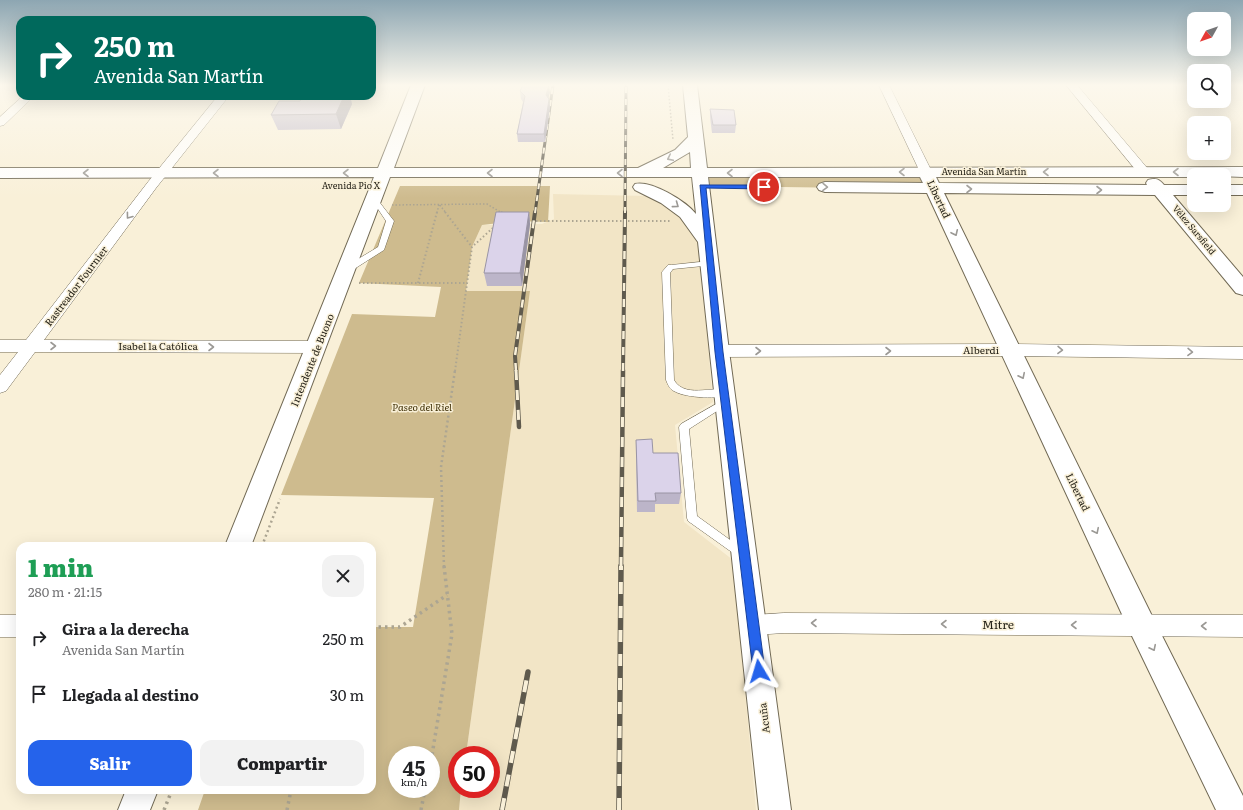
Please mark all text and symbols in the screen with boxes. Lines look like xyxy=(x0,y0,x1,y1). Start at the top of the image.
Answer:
north arrow xyxy=(1187,12,1231,56)
map controls xyxy=(1187,12,1231,212)
text: 250 m xyxy=(94,24,175,66)
icon: right xyxy=(28,32,80,84)
text: Avenida San Martín xyxy=(94,62,264,89)
button: search xyxy=(1187,64,1231,108)
button: + xyxy=(1187,116,1231,160)
one-way arrow xyxy=(666,153,674,161)
street label: Avenida San Martín xyxy=(942,164,1026,178)
one-way arrow xyxy=(899,168,905,176)
one-way arrow xyxy=(1043,168,1049,176)
one-way arrow xyxy=(1173,168,1179,176)
button: − xyxy=(1187,168,1231,212)
one-way arrow xyxy=(83,169,89,177)
one-way arrow xyxy=(213,169,219,177)
one-way arrow xyxy=(343,169,349,177)
one-way arrow xyxy=(487,169,493,177)
one-way arrow xyxy=(617,169,623,177)
one-way arrow xyxy=(727,169,733,177)
pin xyxy=(747,170,781,204)
icon: arrive xyxy=(753,176,775,198)
street label: Libertad xyxy=(924,177,955,220)
street label: Avenida Pio X xyxy=(322,178,381,192)
one-way arrow xyxy=(822,183,828,191)
one-way arrow xyxy=(966,185,972,193)
one-way arrow xyxy=(1096,186,1102,194)
one-way arrow xyxy=(671,200,678,207)
street label: Vélez Sarsfield xyxy=(1170,201,1220,258)
one-way arrow xyxy=(127,212,134,219)
one-way arrow xyxy=(950,228,958,236)
street label: Rastreador Fournier xyxy=(41,242,111,329)
street label: Intendente de Buono xyxy=(286,311,337,409)
street label: Isabel la Católica xyxy=(118,338,198,353)
one-way arrow xyxy=(50,342,56,350)
street label: Alberdi xyxy=(963,342,1000,357)
one-way arrow xyxy=(208,343,214,351)
one-way arrow xyxy=(885,346,891,355)
one-way arrow xyxy=(1057,346,1063,355)
one-way arrow xyxy=(755,347,761,355)
one-way arrow xyxy=(1187,348,1193,356)
one-way arrow xyxy=(1017,371,1025,379)
park label: Paseo del Riel xyxy=(392,399,452,414)
street label: Libertad xyxy=(1063,470,1094,513)
one-way arrow xyxy=(1091,526,1099,534)
text: 1 min xyxy=(28,549,93,584)
button: close xyxy=(322,555,364,597)
text: 280 m · 21:15 xyxy=(28,582,102,601)
street label: Mitre xyxy=(982,615,1014,633)
text: Gira a la derecha xyxy=(62,617,189,640)
one-way arrow xyxy=(811,619,817,627)
one-way arrow xyxy=(941,620,947,628)
one-way arrow xyxy=(1071,621,1077,629)
one-way arrow xyxy=(1201,622,1207,630)
icon: right xyxy=(28,627,50,649)
text: 250 m xyxy=(323,627,364,650)
text: Avenida San Martín xyxy=(62,640,185,659)
one-way arrow xyxy=(1148,644,1156,651)
position arrow xyxy=(738,650,780,692)
icon: arrive xyxy=(28,683,50,705)
text: Llegada al destino xyxy=(62,683,199,706)
text: 30 m xyxy=(330,683,364,706)
street label: Acuña xyxy=(754,701,773,734)
button: Salir xyxy=(28,740,192,786)
button: Compartir xyxy=(200,740,364,786)
speed limit sign: 50 xyxy=(448,746,500,798)
text: 45 xyxy=(403,752,425,782)
text: km/h xyxy=(401,774,427,789)

